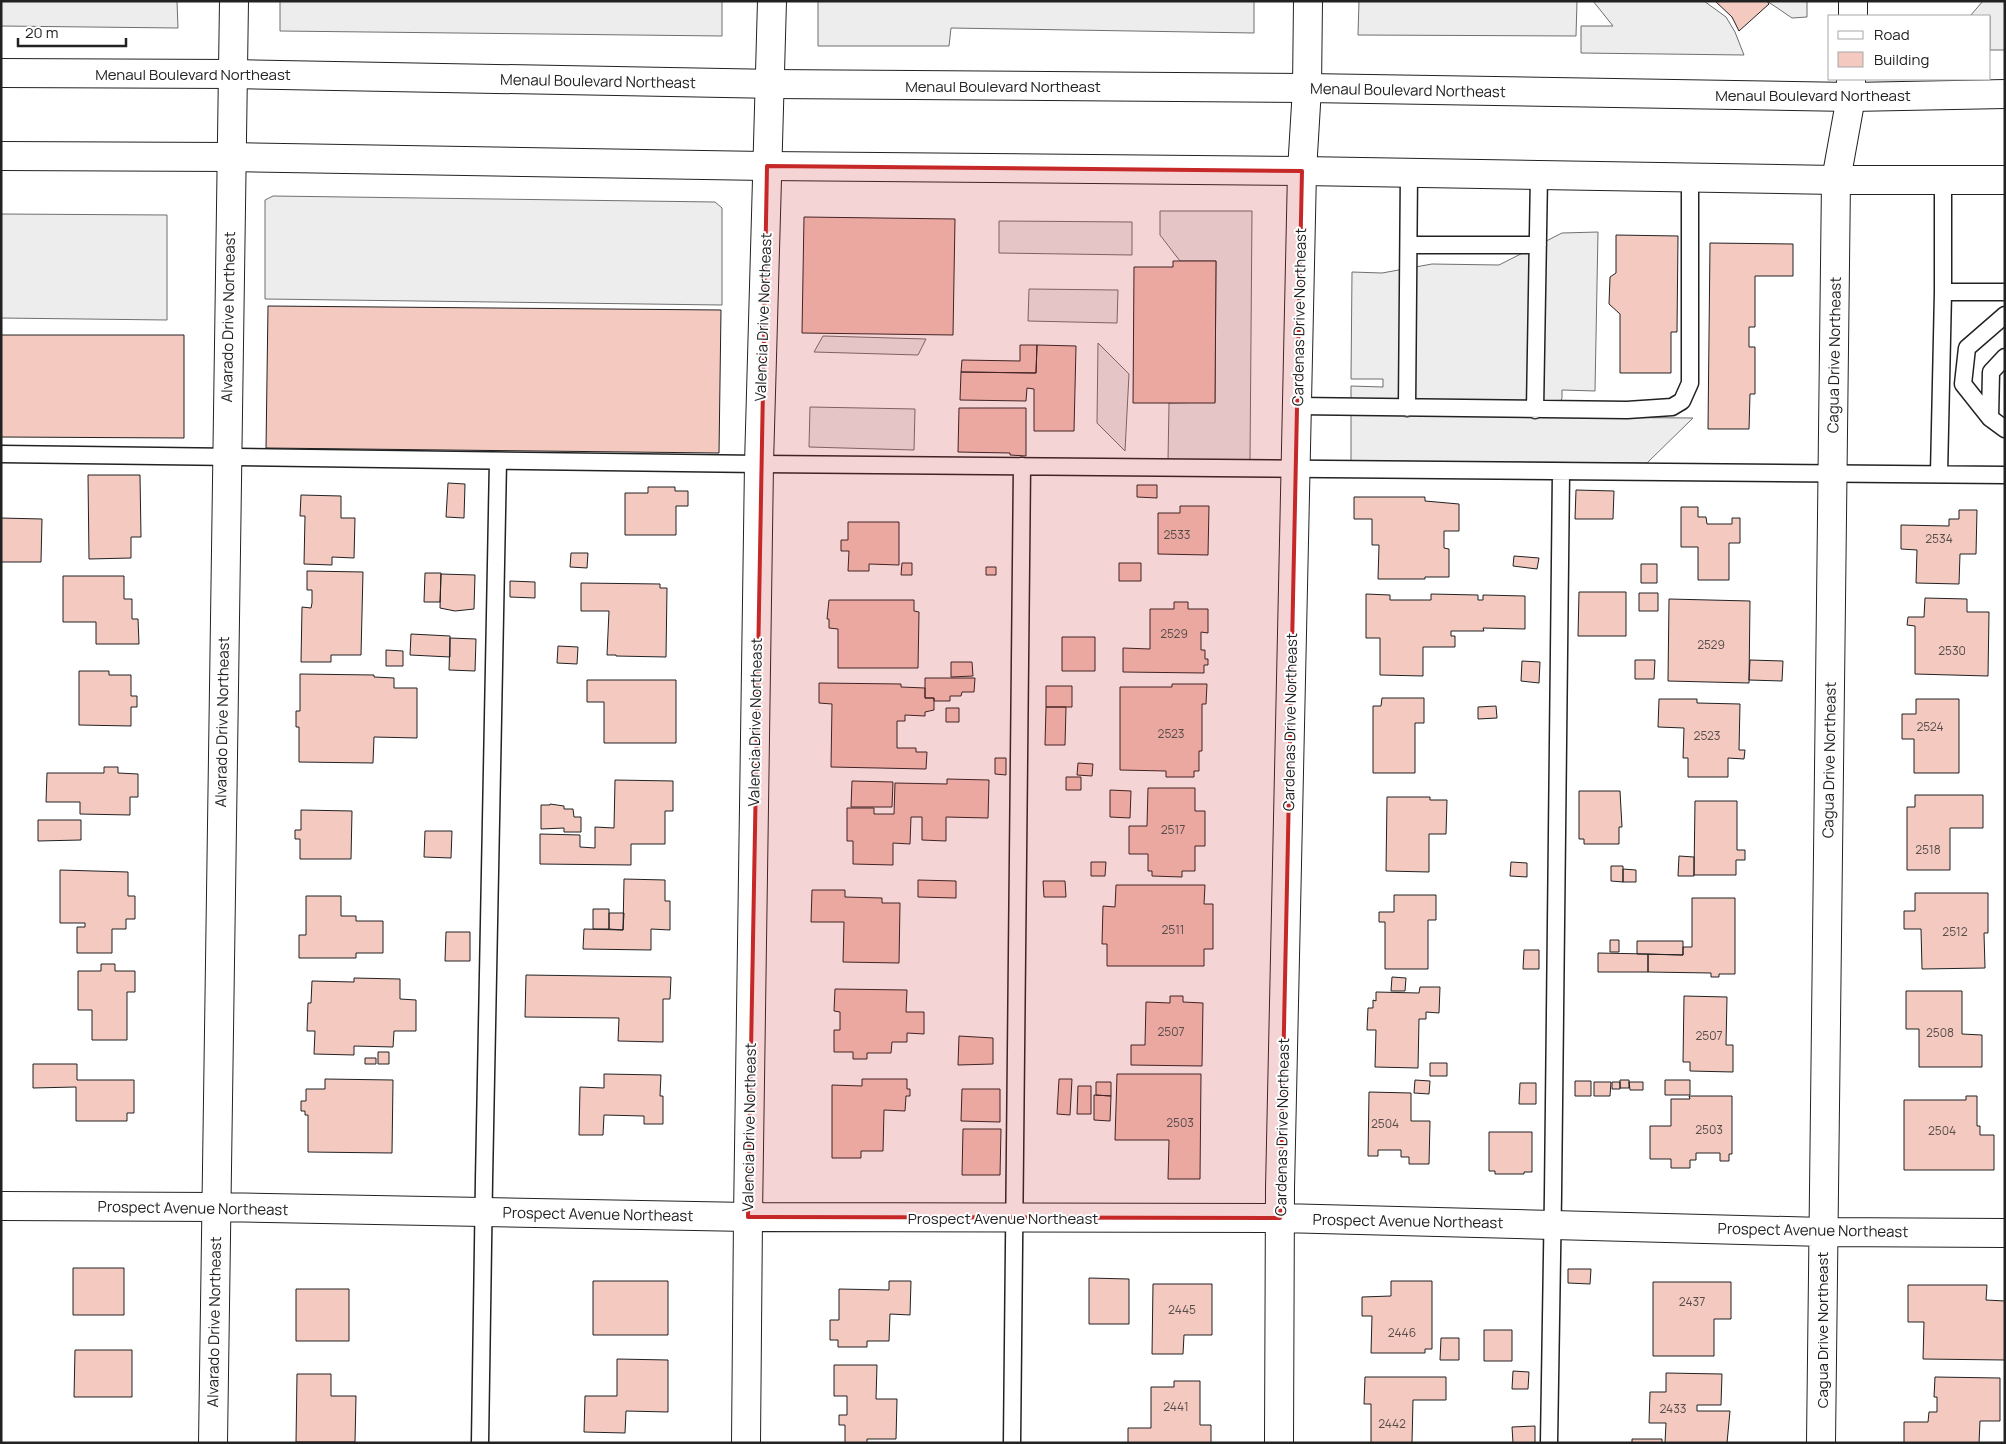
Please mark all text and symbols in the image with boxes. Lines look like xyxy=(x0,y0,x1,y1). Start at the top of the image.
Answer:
scale bar xyxy=(18,15,125,47)
legend xyxy=(1828,15,1991,80)
text: 20 m xyxy=(25,22,58,43)
text: Road xyxy=(1874,24,1910,45)
text: Building xyxy=(1874,49,1929,70)
street label: Menaul Boulevard Northeast xyxy=(95,64,291,85)
street label: Menaul Boulevard Northeast xyxy=(500,69,696,93)
street label: Menaul Boulevard Northeast xyxy=(905,76,1101,97)
street label: Menaul Boulevard Northeast xyxy=(1310,78,1506,102)
street label: Menaul Boulevard Northeast xyxy=(1715,85,1911,106)
street label: Cardenas Drive Northeast xyxy=(1287,228,1311,406)
street label: Alvarado Drive Northeast xyxy=(216,231,240,403)
street label: Valencia Drive Northeast xyxy=(750,232,776,402)
street label: Cagua Drive Northeast xyxy=(1822,277,1846,433)
house number: 2533 xyxy=(1163,526,1191,543)
house number: 2534 xyxy=(1925,530,1953,547)
house number: 2529 xyxy=(1160,625,1188,642)
street label: Cardenas Drive Northeast xyxy=(1278,633,1302,811)
street label: Alvarado Drive Northeast xyxy=(210,636,234,808)
house number: 2529 xyxy=(1697,636,1725,653)
street label: Valencia Drive Northeast xyxy=(743,637,767,807)
house number: 2530 xyxy=(1938,642,1966,659)
street label: Cagua Drive Northeast xyxy=(1817,682,1841,838)
house number: 2524 xyxy=(1916,718,1944,735)
house number: 2523 xyxy=(1158,725,1184,742)
house number: 2523 xyxy=(1694,727,1720,744)
house number: 2517 xyxy=(1161,821,1185,838)
house number: 2518 xyxy=(1915,841,1941,858)
house number: 2511 xyxy=(1161,921,1185,938)
house number: 2512 xyxy=(1942,923,1968,940)
house number: 2507 xyxy=(1157,1023,1185,1040)
house number: 2508 xyxy=(1926,1024,1954,1041)
house number: 2507 xyxy=(1695,1027,1723,1044)
street label: Cardenas Drive Northeast xyxy=(1270,1038,1294,1216)
street label: Valencia Drive Northeast xyxy=(737,1042,761,1212)
house number: 2503 xyxy=(1166,1114,1194,1131)
house number: 2504 xyxy=(1371,1115,1399,1132)
house number: 2503 xyxy=(1695,1121,1723,1138)
house number: 2504 xyxy=(1928,1122,1956,1139)
street label: Prospect Avenue Northeast xyxy=(98,1196,288,1220)
street label: Prospect Avenue Northeast xyxy=(503,1202,693,1226)
street label: Prospect Avenue Northeast xyxy=(908,1208,1098,1229)
street label: Prospect Avenue Northeast xyxy=(1313,1209,1503,1233)
street label: Prospect Avenue Northeast xyxy=(1718,1218,1908,1242)
street label: Alvarado Drive Northeast xyxy=(202,1236,226,1408)
street label: Cagua Drive Northeast xyxy=(1812,1252,1833,1408)
house number: 2437 xyxy=(1679,1293,1705,1310)
house number: 2445 xyxy=(1168,1301,1196,1318)
house number: 2446 xyxy=(1388,1324,1416,1341)
house number: 2441 xyxy=(1163,1398,1189,1415)
house number: 2433 xyxy=(1660,1400,1686,1417)
house number: 2442 xyxy=(1378,1415,1406,1432)

